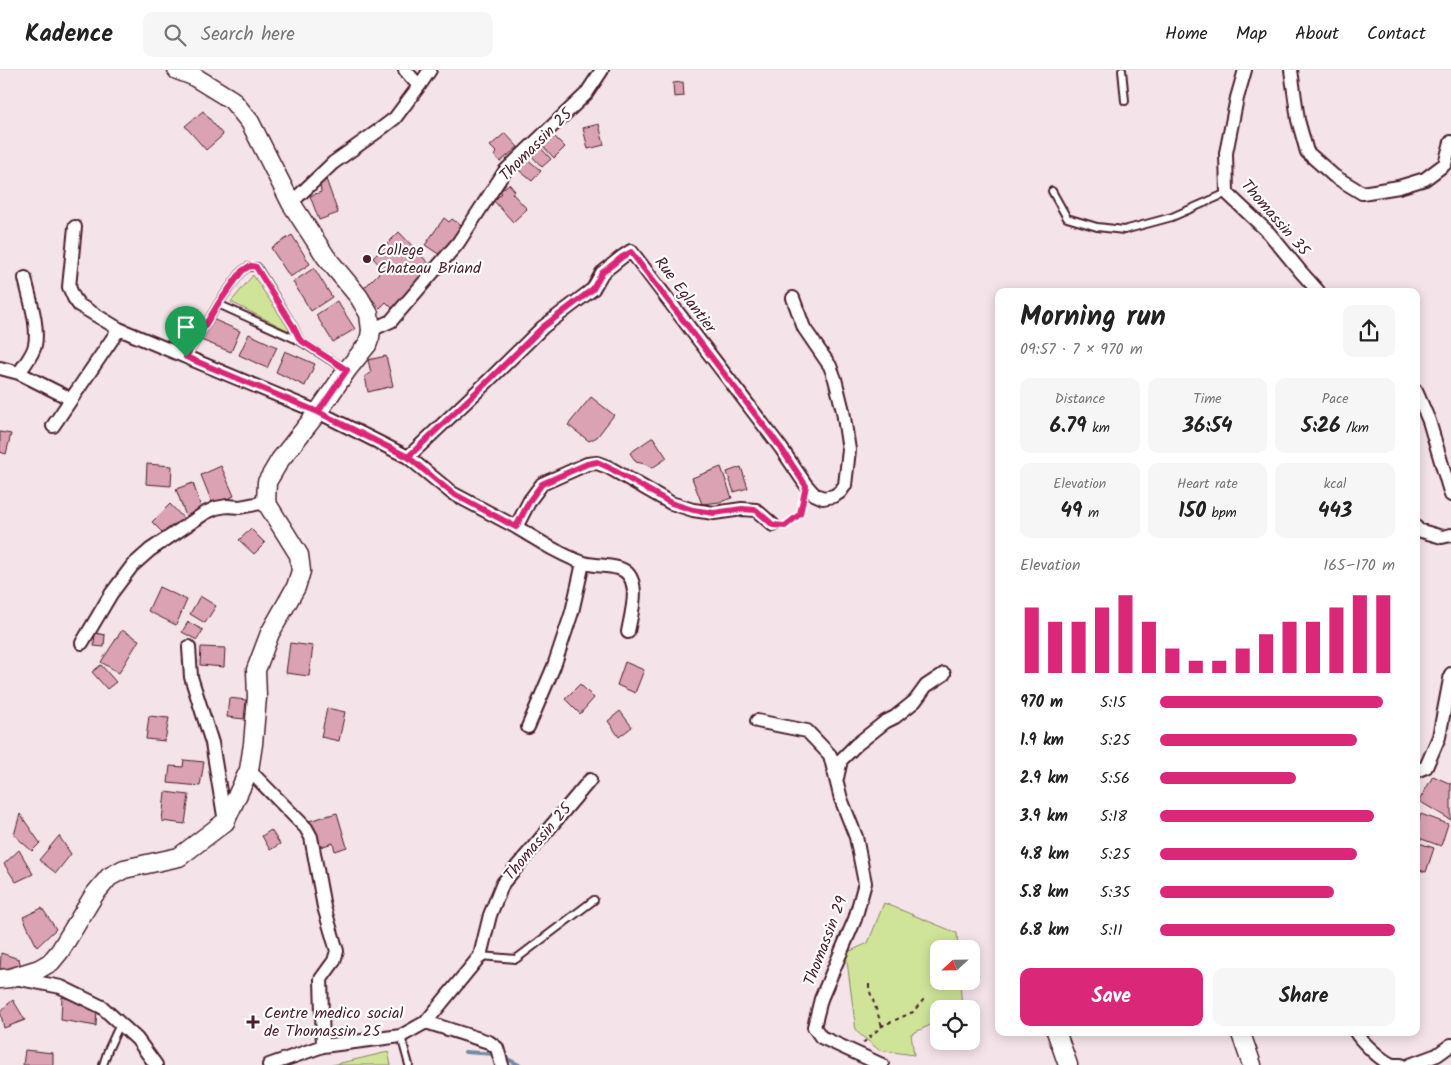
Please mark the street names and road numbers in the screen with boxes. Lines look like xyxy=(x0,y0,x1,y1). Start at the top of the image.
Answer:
street label: Thomassin 25 xyxy=(494,102,579,187)
street label: Thomassin 35 xyxy=(1234,174,1316,263)
street label: Rue Eglantier xyxy=(648,252,723,340)
street label: Thomassin 25 xyxy=(498,797,579,886)
street label: Thomassin 29 xyxy=(797,892,855,989)

